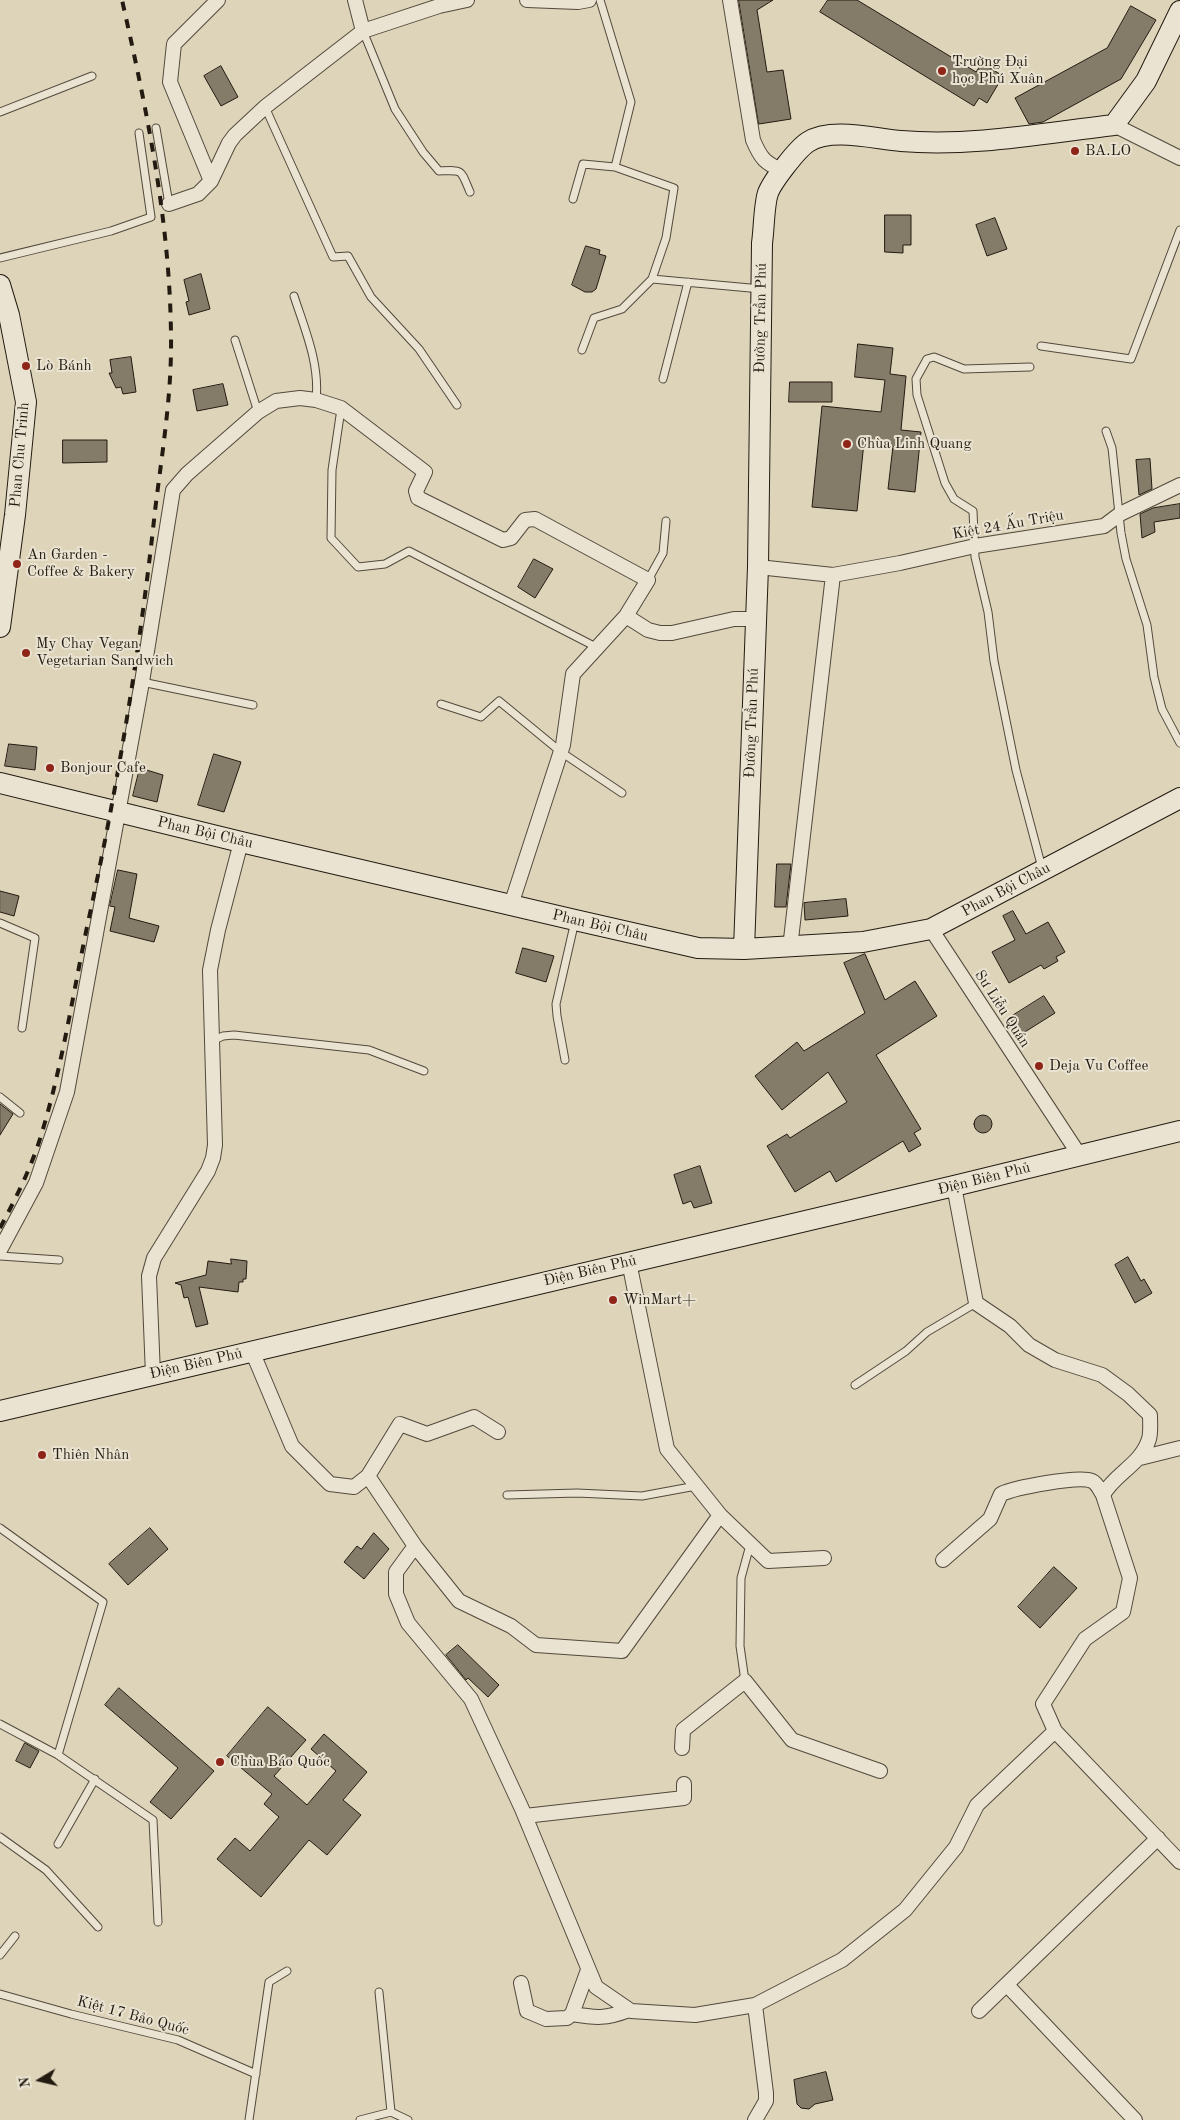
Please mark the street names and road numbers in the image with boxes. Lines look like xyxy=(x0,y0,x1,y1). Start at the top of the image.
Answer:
street label: Đường Trần Phú xyxy=(751,263,771,373)
street label: Phan Chu Trinh xyxy=(6,402,34,508)
street label: Kiệt 24 Ấu Triệu xyxy=(951,506,1065,544)
street label: Đường Trần Phú xyxy=(741,668,763,778)
street label: Phan Bội Châu xyxy=(155,813,255,853)
street label: Phan Bội Châu xyxy=(959,859,1053,921)
street label: Phan Bội Châu xyxy=(550,906,650,946)
street label: Sư Liễu Quán xyxy=(970,967,1034,1051)
street label: Điện Biên Phủ xyxy=(936,1159,1032,1199)
street label: Điện Biên Phủ xyxy=(542,1252,638,1290)
street label: Điện Biên Phủ xyxy=(148,1345,244,1383)
street label: Kiệt 17 Bảo Quốc xyxy=(75,1992,191,2040)

